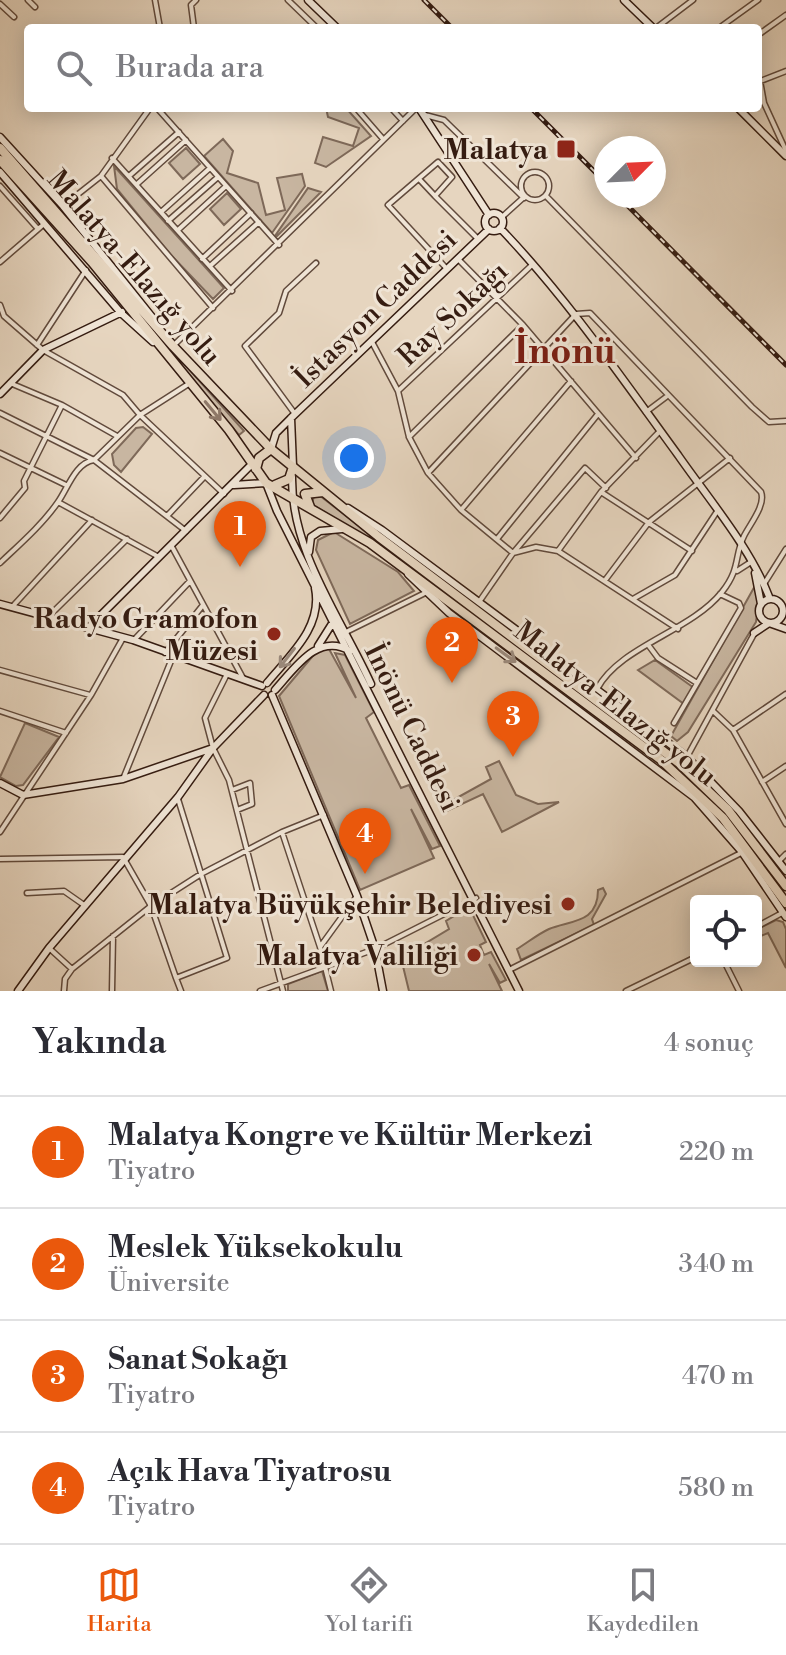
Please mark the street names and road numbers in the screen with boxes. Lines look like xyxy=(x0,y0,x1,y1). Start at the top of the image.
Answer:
street label: Malatya-Elazığ yolu xyxy=(39,163,228,373)
street label: İstasyon Caddesi xyxy=(287,222,465,395)
street label: Ray Sokağı xyxy=(390,254,516,374)
street label: Malatya-Elazığ yolu xyxy=(507,614,724,794)
street label: İnönü Caddesi xyxy=(356,638,468,817)

